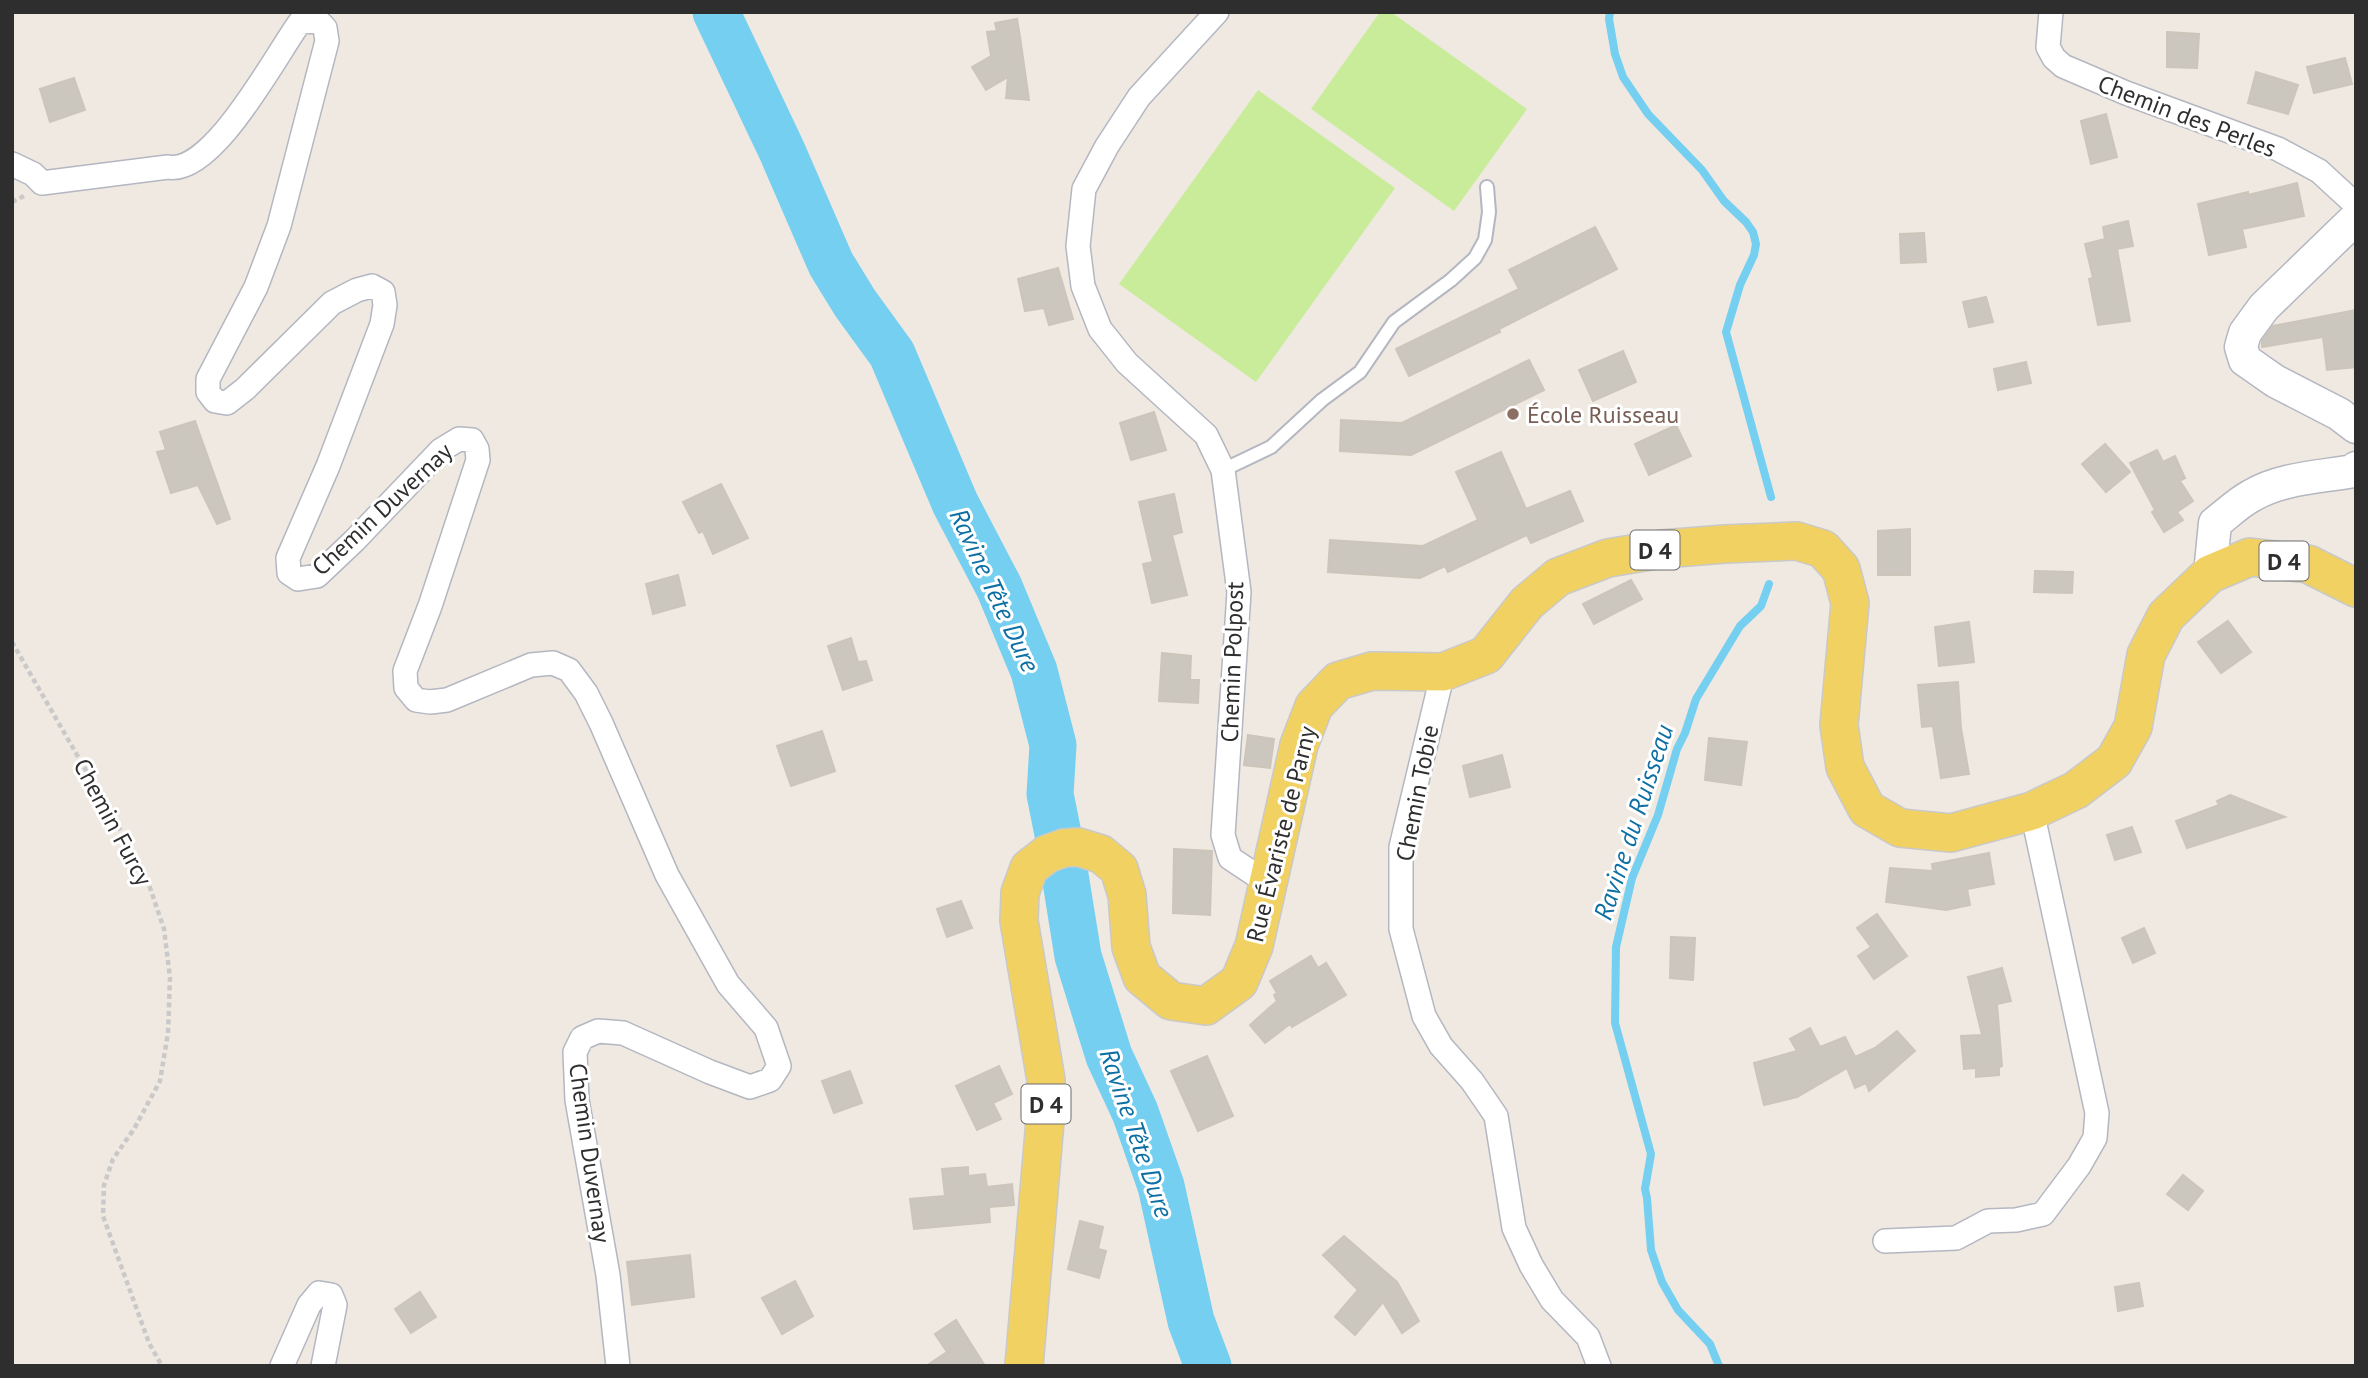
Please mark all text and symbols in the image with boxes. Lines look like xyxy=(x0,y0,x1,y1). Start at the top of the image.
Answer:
street label: Chemin des Perles xyxy=(2094,68,2280,164)
place label: École Ruisseau xyxy=(1527,399,1679,430)
marker: École Ruisseau xyxy=(1505,406,1521,422)
street label: Chemin Duvernay xyxy=(305,436,459,582)
water label: Ravine Tête Dure xyxy=(943,503,1047,677)
road number: D 4 xyxy=(1630,530,1680,570)
road number: D 4 xyxy=(2260,541,2308,580)
street label: Chemin Polpost xyxy=(1214,581,1250,743)
water label: Ravine du Ruisseau xyxy=(1586,720,1680,924)
street label: Chemin Tobie xyxy=(1389,722,1445,864)
street label: Rue Évariste de Parny xyxy=(1239,723,1323,945)
street label: Chemin Furcy xyxy=(67,753,159,891)
water label: Ravine Tête Dure xyxy=(1093,1044,1181,1222)
street label: Chemin Duvernay xyxy=(562,1061,618,1245)
road number: D 4 xyxy=(1021,1084,1070,1124)

